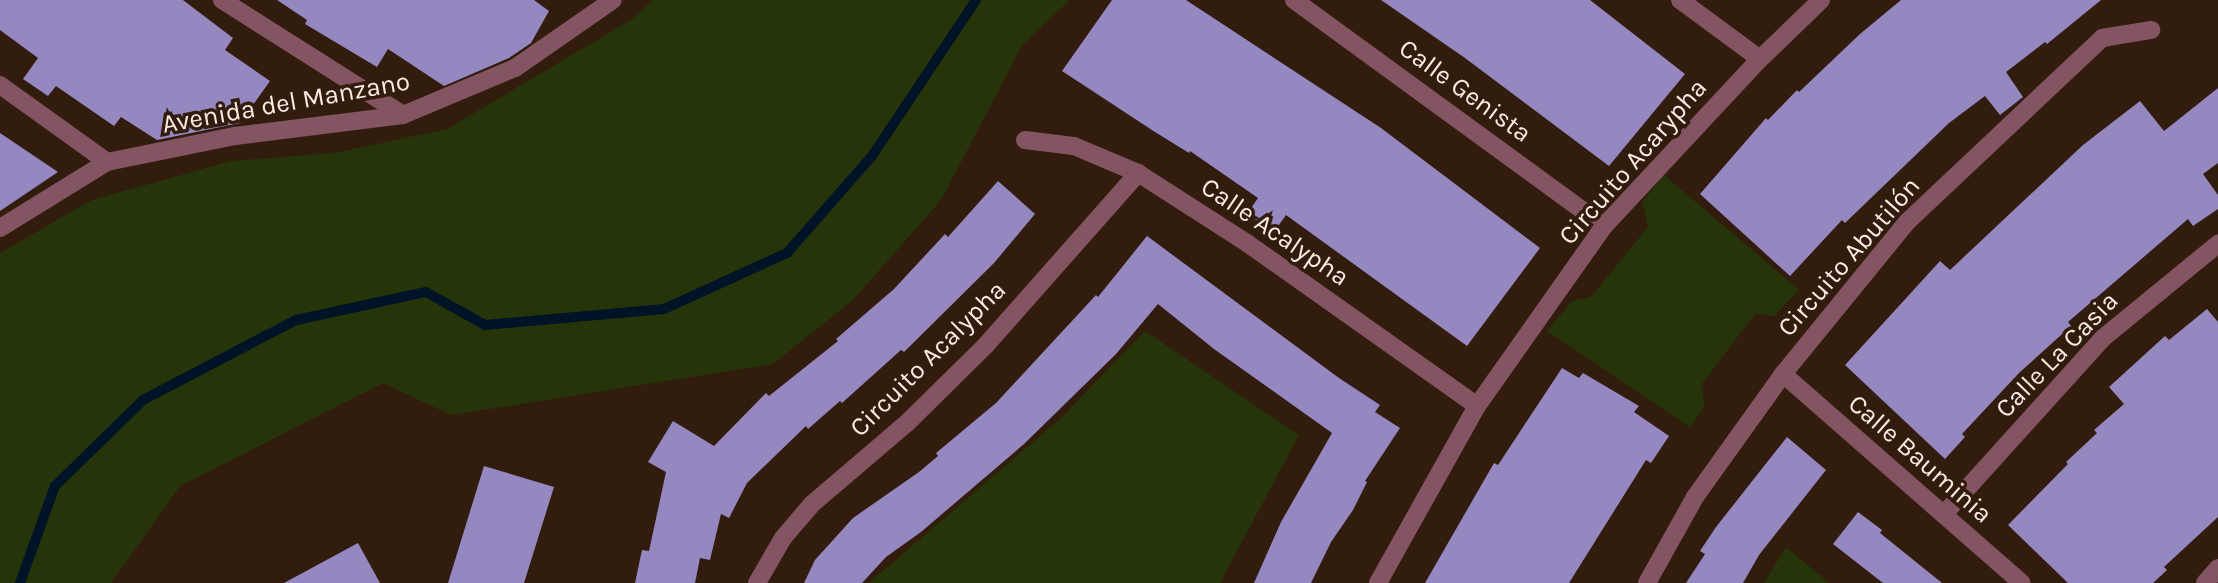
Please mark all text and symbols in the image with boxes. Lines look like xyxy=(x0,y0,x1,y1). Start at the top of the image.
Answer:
street label: Calle Genista xyxy=(1393,33,1537,149)
street label: Avenida del Manzano xyxy=(160,66,412,140)
street label: Circuito Acarypha xyxy=(1552,73,1714,251)
street label: Calle Acalypha xyxy=(1195,171,1355,293)
street label: Circuito Abutilón xyxy=(1771,171,1927,343)
street label: Circuito Acalypha xyxy=(844,275,1012,443)
street label: Calle La Casia xyxy=(1989,286,2125,424)
street label: Calle Bauminia xyxy=(1842,388,1998,530)

